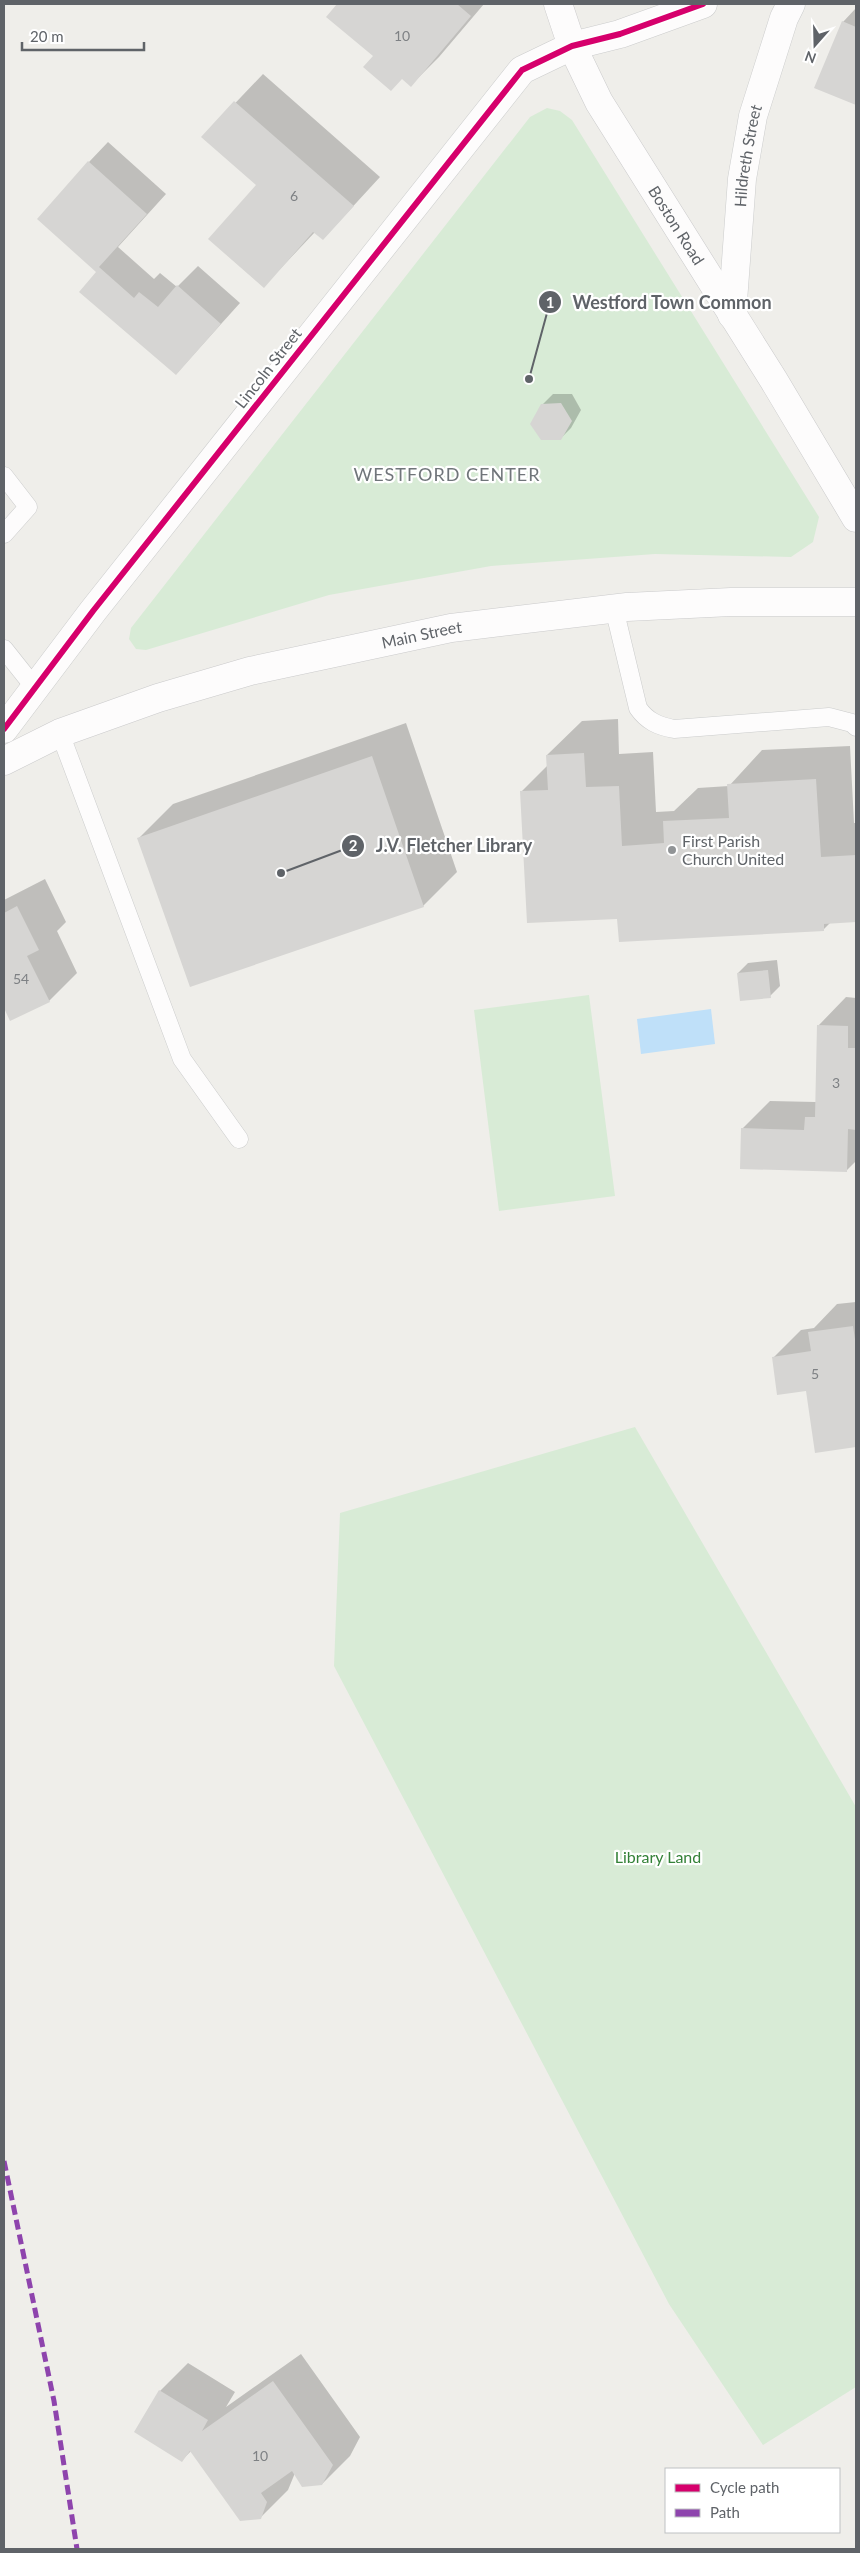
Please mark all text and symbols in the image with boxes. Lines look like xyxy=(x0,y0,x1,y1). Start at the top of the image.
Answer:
scale bar xyxy=(22,20,145,52)
north arrow xyxy=(790,20,840,70)
text: 20 m xyxy=(30,27,64,45)
house number: 10 xyxy=(394,27,410,44)
text: N xyxy=(802,48,818,68)
street label: Hildreth Street xyxy=(730,102,765,208)
street label: Boston Road xyxy=(645,182,709,268)
house number: 6 xyxy=(290,187,298,204)
callout: Westford Town Common xyxy=(538,286,782,319)
text: Westford Town Common xyxy=(572,291,772,313)
text: 1 xyxy=(546,293,554,311)
street label: Lincoln Street xyxy=(230,324,305,412)
district label: WESTFORD CENTER xyxy=(354,463,540,485)
street label: Main Street xyxy=(380,617,463,652)
callout: J.V. Fletcher Library xyxy=(340,830,542,863)
place label: First Parish Church United xyxy=(682,831,784,868)
text: J.V. Fletcher Library xyxy=(376,834,533,856)
text: 2 xyxy=(349,836,358,854)
marker: First Parish Church United xyxy=(666,844,678,856)
house number: 54 xyxy=(13,970,29,987)
house number: 3 xyxy=(832,1074,840,1091)
house number: 5 xyxy=(811,1365,819,1382)
park label: Library Land xyxy=(615,1847,701,1866)
house number: 10 xyxy=(252,2447,268,2464)
legend xyxy=(665,2468,840,2533)
text: Cycle path xyxy=(710,2478,779,2496)
text: Path xyxy=(710,2503,740,2521)

